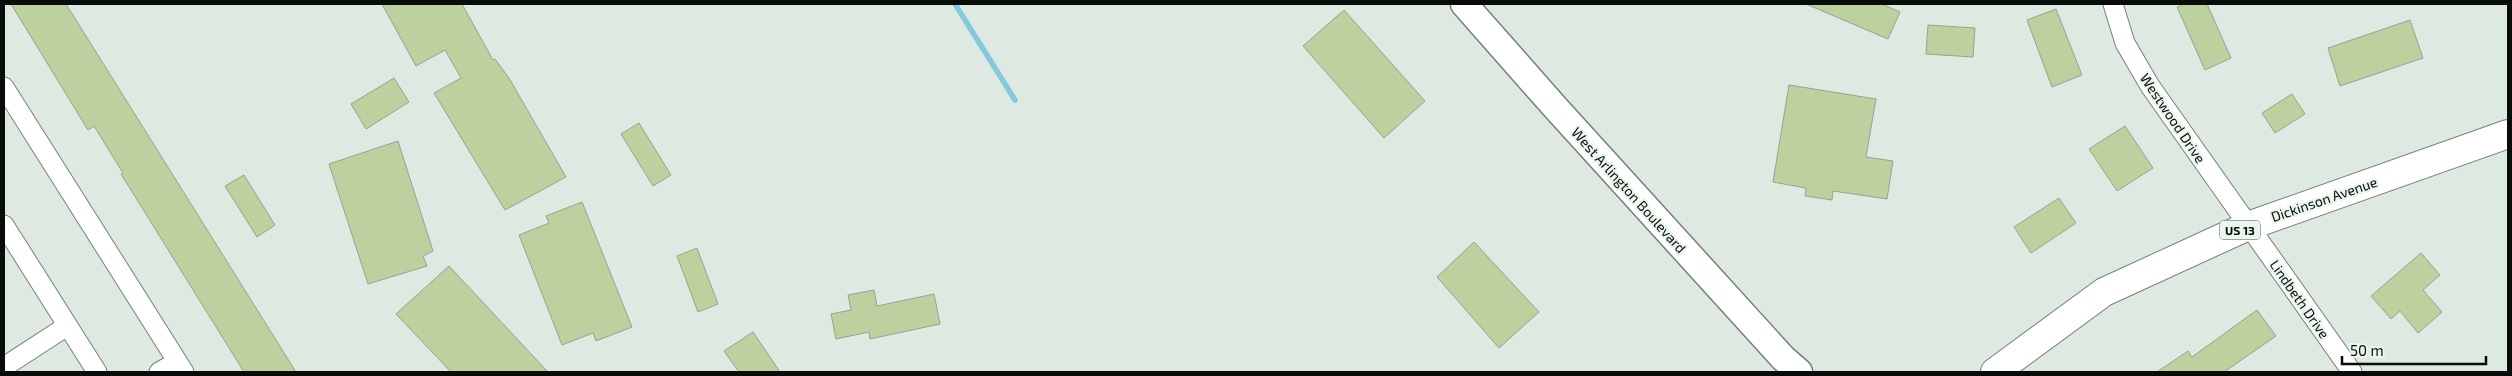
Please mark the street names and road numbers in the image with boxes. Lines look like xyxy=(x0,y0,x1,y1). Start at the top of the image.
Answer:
street label: Westwood Drive xyxy=(2137,70,2209,166)
street label: West Arlington Boulevard xyxy=(1568,124,1690,256)
street label: Dickinson Avenue xyxy=(2269,173,2379,225)
road number: US 13 xyxy=(2220,220,2260,240)
street label: Lindbeth Drive xyxy=(2267,256,2333,342)

